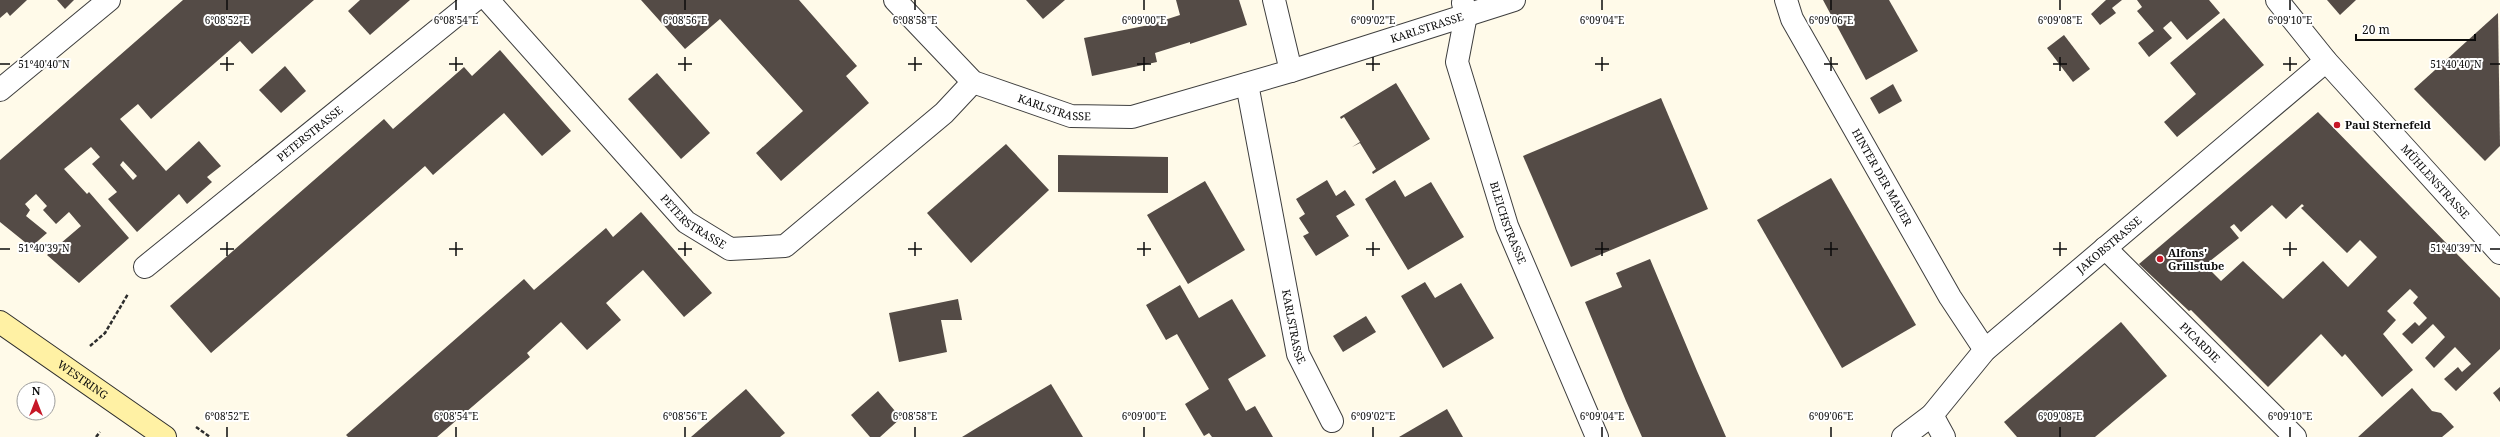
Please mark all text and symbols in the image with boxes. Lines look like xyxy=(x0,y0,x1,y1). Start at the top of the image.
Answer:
street label: KARLSTRASSE xyxy=(1388,9,1465,46)
text: 6°08'52"E xyxy=(205,13,249,27)
text: 6°08'54"E xyxy=(434,13,478,27)
text: 6°08'56"E xyxy=(663,13,707,27)
text: 6°08'58"E xyxy=(893,13,937,27)
text: 6°09'00"E xyxy=(1122,13,1166,27)
text: 6°09'02"E xyxy=(1351,13,1395,27)
text: 6°09'04"E xyxy=(1580,13,1624,27)
text: 6°09'06"E xyxy=(1809,13,1853,27)
text: 6°09'08"E xyxy=(2038,13,2082,27)
text: 6°09'10"E xyxy=(2268,13,2312,27)
scale bar xyxy=(2356,16,2475,42)
text: 20 m xyxy=(2362,21,2390,38)
text: 51°40'40"N xyxy=(18,57,70,71)
text: 51°40'40"N xyxy=(2430,57,2482,71)
street label: KARLSTRASSE xyxy=(1016,90,1091,123)
street label: PETERSTRASSE xyxy=(273,102,346,164)
place label: Paul Sternefeld xyxy=(2345,117,2431,132)
marker: Paul Sternefeld xyxy=(2332,120,2342,130)
street label: HINTER DER MAUER xyxy=(1849,126,1916,229)
street label: MÜHLENSTRASSE xyxy=(2398,141,2473,222)
street label: BLEICHSTRASSE xyxy=(1487,180,1530,266)
street label: PETERSTRASSE xyxy=(658,191,729,252)
street label: JAKOBSTRASSE xyxy=(2072,212,2145,277)
text: 51°40'39"N xyxy=(18,241,70,255)
text: 51°40'39"N xyxy=(2430,241,2482,255)
place label: Alfons' Grillstube xyxy=(2168,245,2224,273)
marker: Alfons' Grillstube xyxy=(2155,254,2165,264)
street label: KARLSTRASSE xyxy=(1279,288,1310,366)
street label: PICARDIE xyxy=(2177,319,2224,366)
street label: WESTRING xyxy=(55,356,112,402)
north arrow xyxy=(16,381,56,421)
text: N xyxy=(32,383,41,398)
text: 6°08'52"E xyxy=(205,409,249,423)
text: 6°08'54"E xyxy=(434,409,478,423)
text: 6°08'56"E xyxy=(663,409,707,423)
text: 6°08'58"E xyxy=(893,409,937,423)
text: 6°09'00"E xyxy=(1122,409,1166,423)
text: 6°09'02"E xyxy=(1351,409,1395,423)
text: 6°09'04"E xyxy=(1580,409,1624,423)
text: 6°09'06"E xyxy=(1809,409,1853,423)
text: 6°09'08"E xyxy=(2038,409,2082,423)
text: 6°09'10"E xyxy=(2268,409,2312,423)

